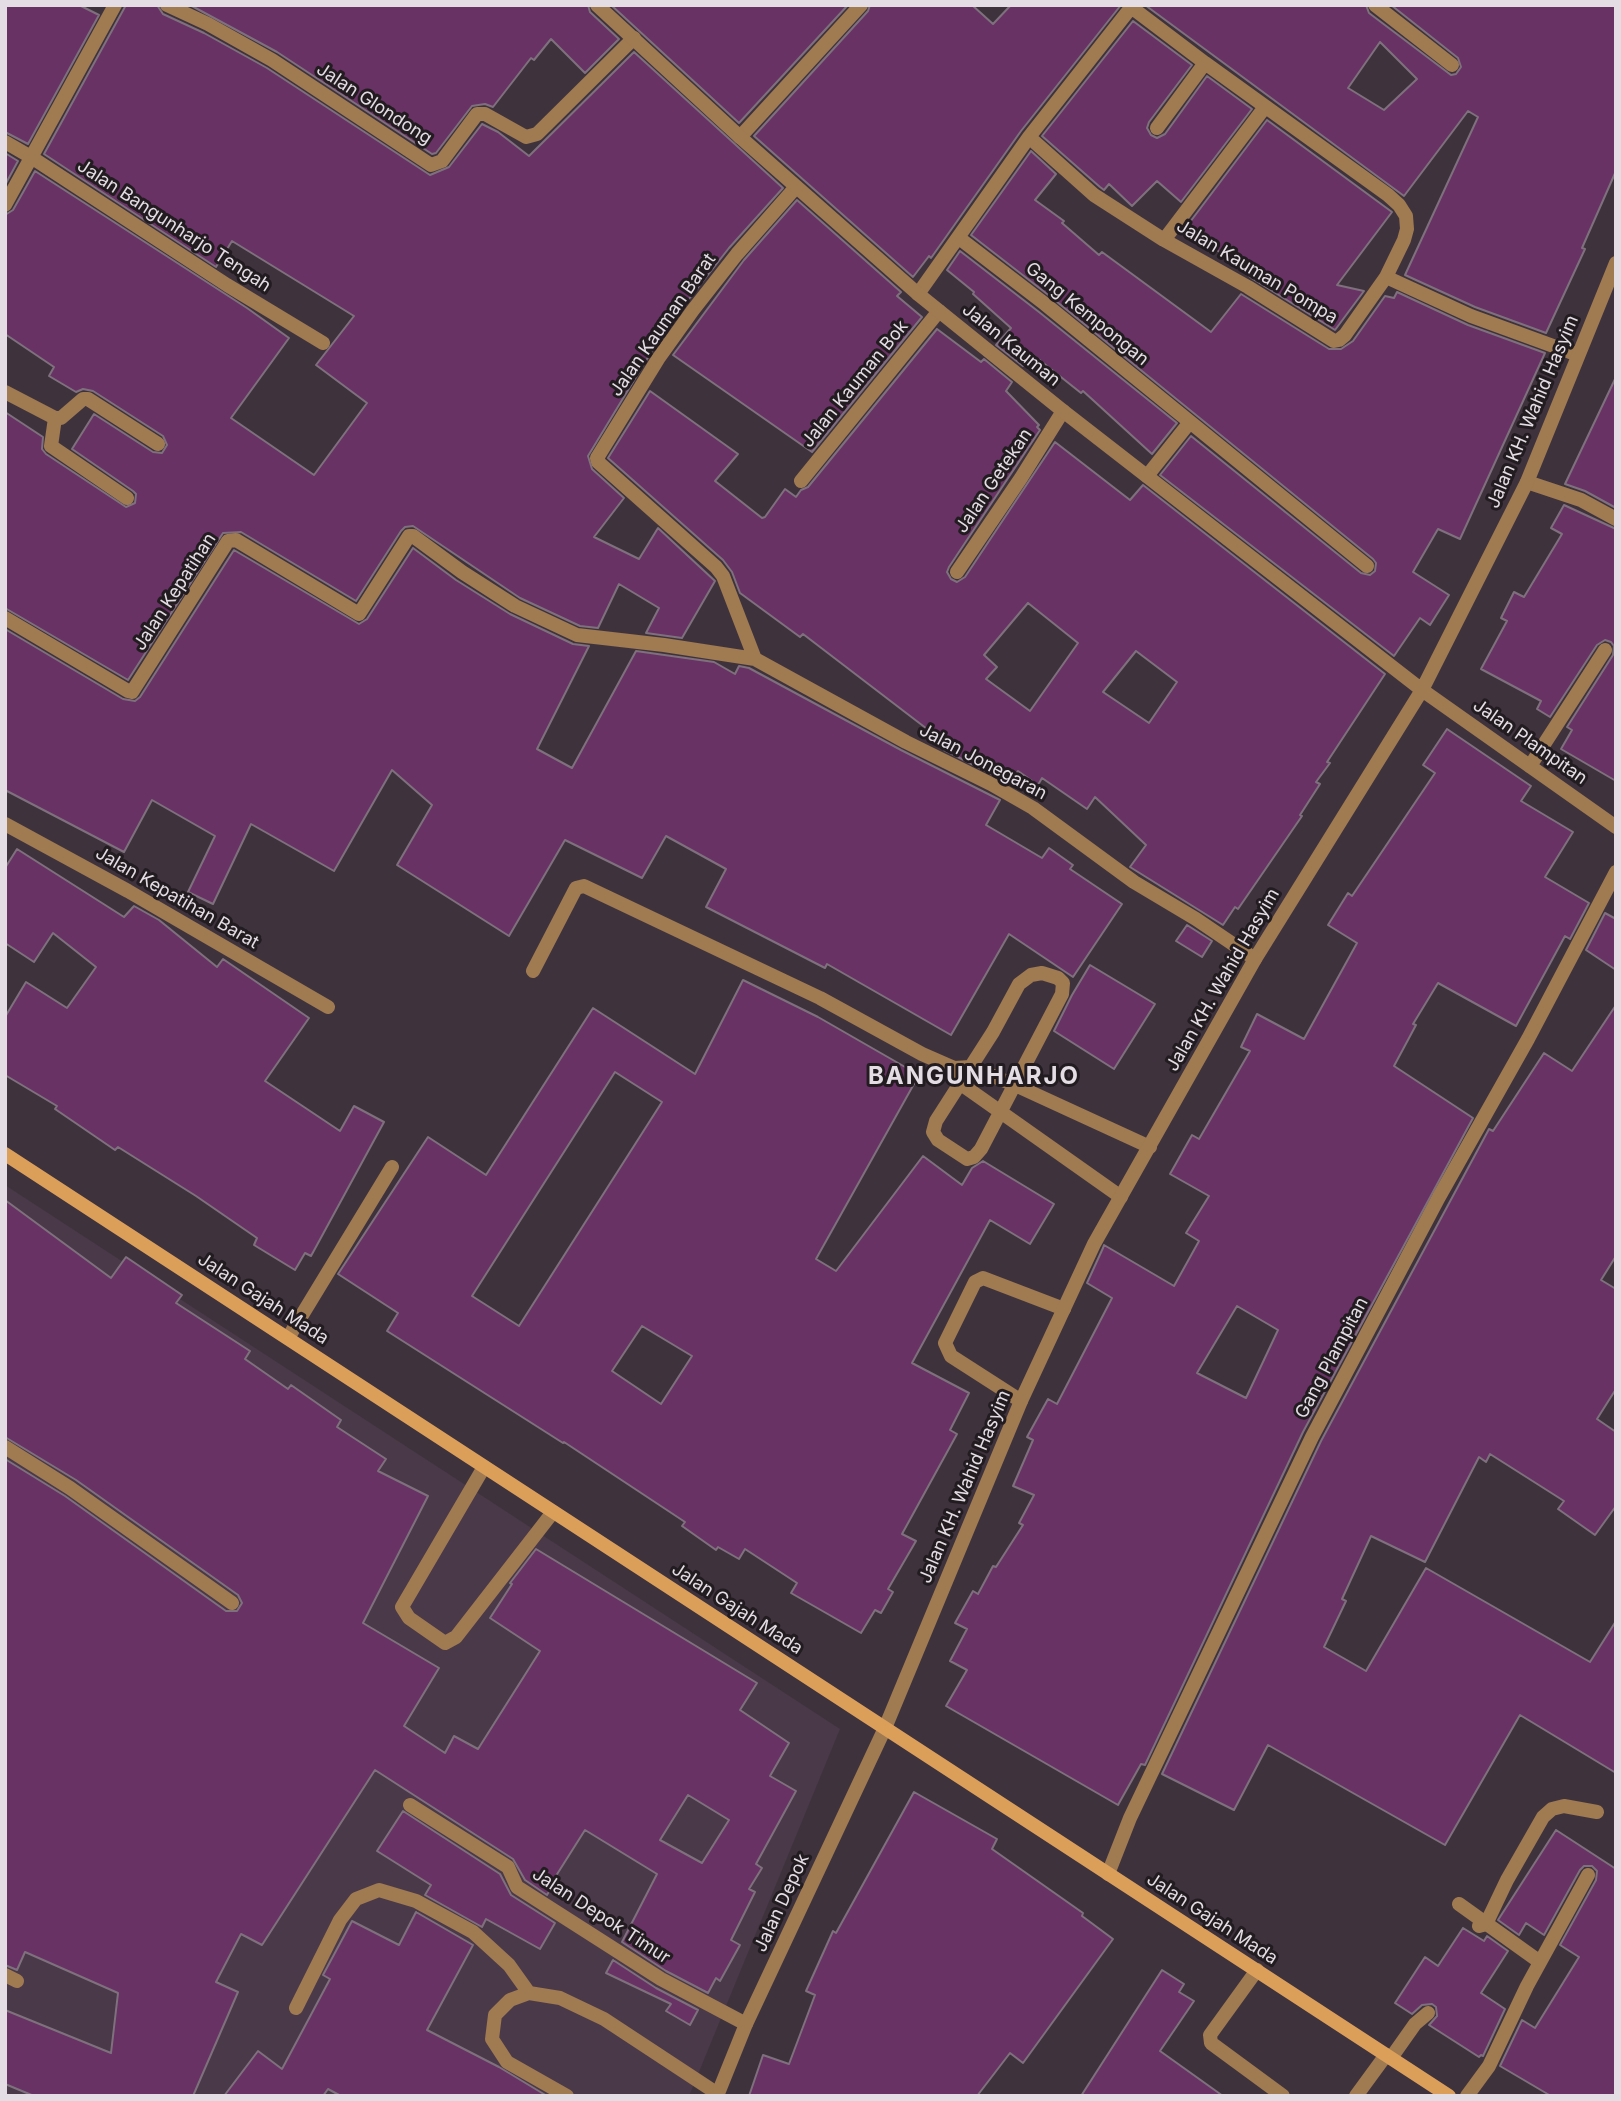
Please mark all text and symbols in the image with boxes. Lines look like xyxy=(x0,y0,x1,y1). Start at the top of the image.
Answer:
street label: Jalan Glondong xyxy=(312,59,436,149)
street label: Jalan Bangunharjo Tengah xyxy=(73,155,275,297)
street label: Jalan Kauman Pompa xyxy=(1172,215,1342,329)
street label: Jalan Kauman Barat xyxy=(606,249,720,401)
street label: Gang Kempongan xyxy=(1021,258,1153,370)
street label: Jalan Kauman xyxy=(958,299,1064,391)
street label: Jalan KH. Wahid Hasyim xyxy=(1483,312,1583,512)
street label: Jalan Kauman Bok xyxy=(797,316,913,452)
street label: Jalan Getekan xyxy=(951,425,1037,537)
street label: Jalan Kepatihan xyxy=(129,529,221,655)
street label: Jalan Plampitan xyxy=(1469,695,1591,789)
street label: Jalan Jonegaran xyxy=(916,719,1050,805)
street label: Jalan Kepatihan Barat xyxy=(91,842,263,954)
street label: Jalan KH. Wahid Hasyim xyxy=(1162,885,1284,1075)
district label: BANGUNHARJO xyxy=(869,1063,1079,1091)
street label: Jalan Gajah Mada xyxy=(193,1249,333,1349)
street label: Gang Plampitan xyxy=(1291,1294,1373,1422)
street label: Jalan KH. Wahid Hasyim xyxy=(915,1387,1015,1587)
street label: Jalan Gajah Mada xyxy=(667,1559,807,1659)
street label: Jalan Depok xyxy=(750,1851,814,1955)
street label: Jalan Depok Timur xyxy=(528,1863,674,1969)
street label: Jalan Gajah Mada xyxy=(1142,1869,1282,1969)

